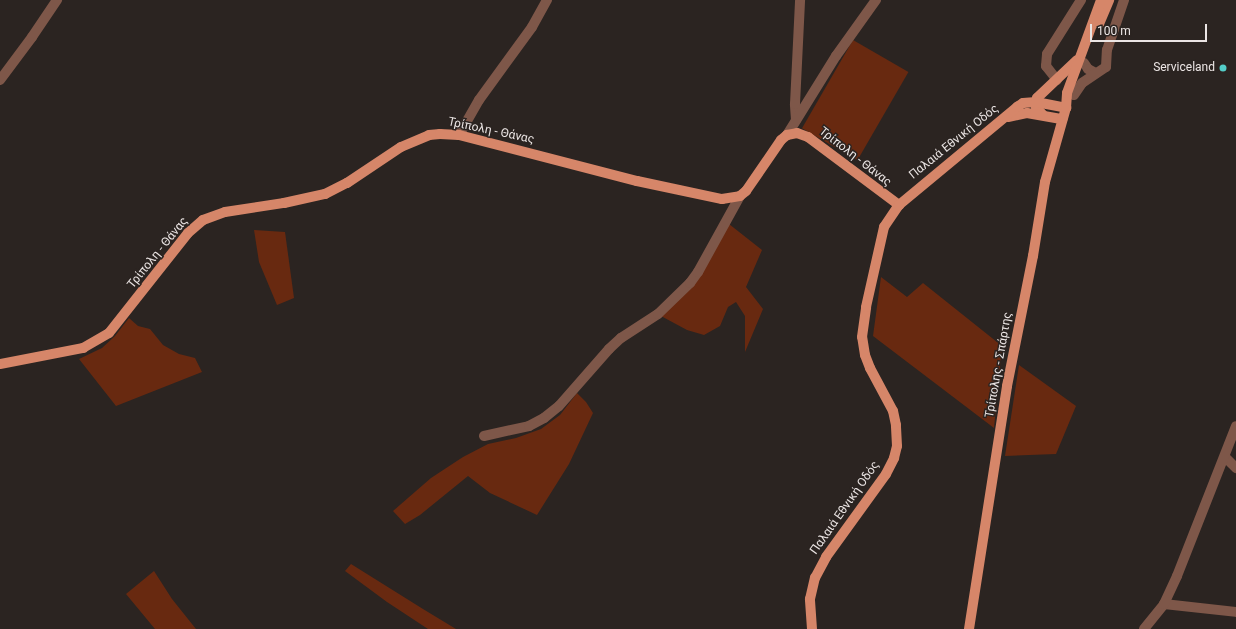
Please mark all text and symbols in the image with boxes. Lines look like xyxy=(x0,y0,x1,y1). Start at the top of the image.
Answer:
scale bar xyxy=(1092,16,1209,42)
text: 100 m xyxy=(1097,24,1131,38)
place label: Serviceland xyxy=(1153,61,1215,75)
marker: Serviceland xyxy=(1218,63,1228,73)
street label: Παλαιά Εθνική Οδός xyxy=(906,102,1002,182)
street label: Τρίπολη - Θάνας xyxy=(447,115,535,147)
street label: Τρίπολη - Θάνας xyxy=(816,124,894,190)
street label: Τρίπολη - Θάνας xyxy=(125,214,191,292)
street label: Τρίπολης - Σπάρτης xyxy=(983,311,1015,419)
street label: Παλαιά Εθνική Οδός xyxy=(807,459,883,557)

